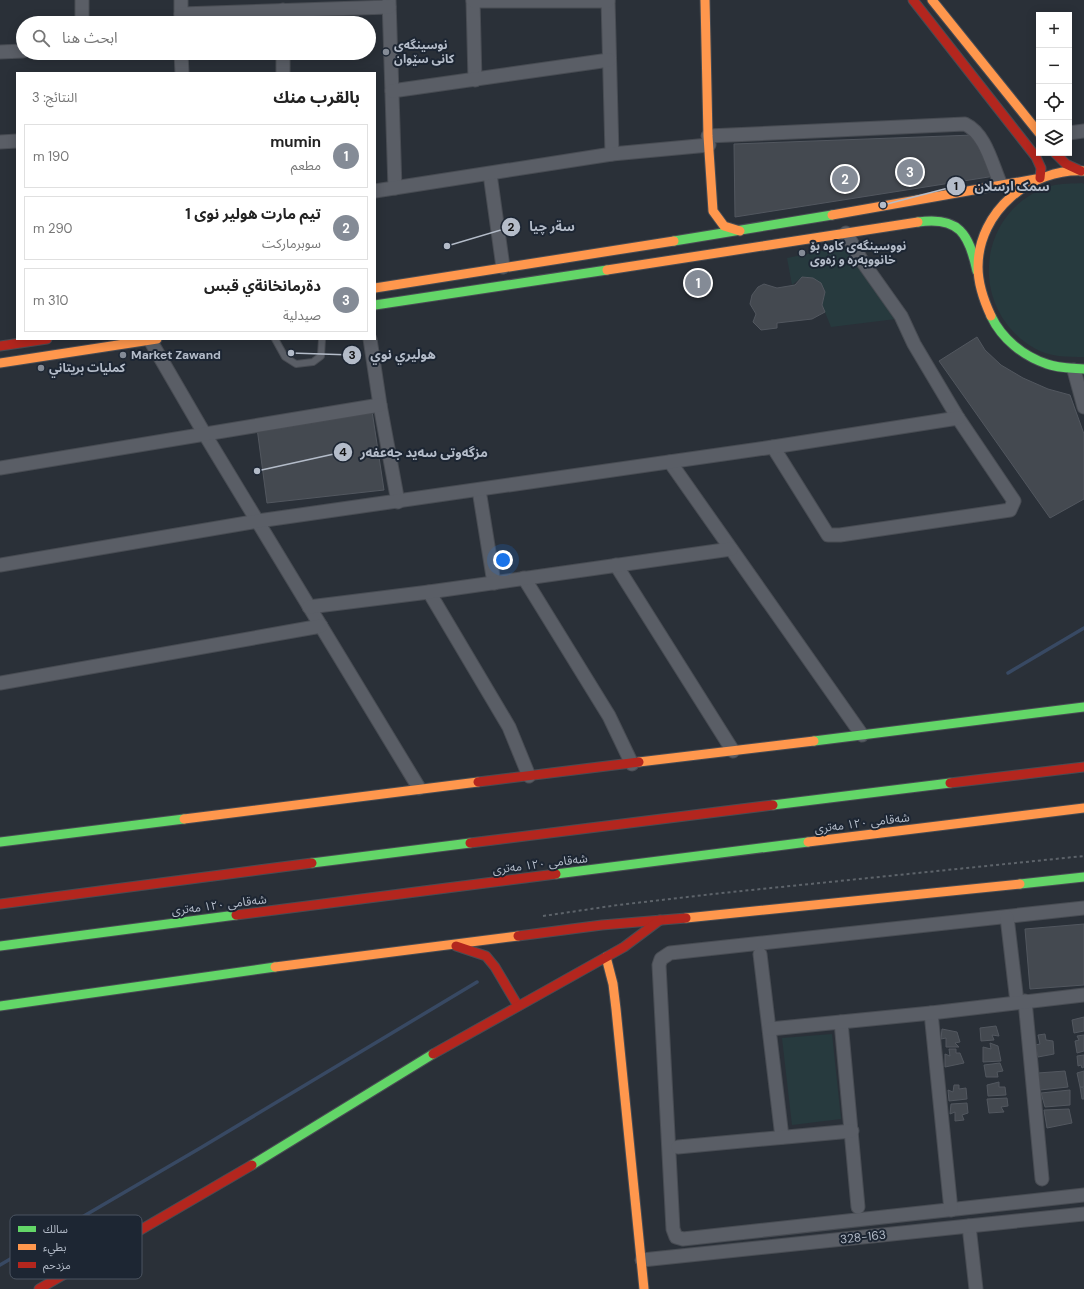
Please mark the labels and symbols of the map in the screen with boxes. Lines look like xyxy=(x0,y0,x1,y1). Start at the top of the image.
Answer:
place label: نوسینگەی کانی سێوان xyxy=(394,37,455,67)
marker: نوسینگەی کانی سێوان xyxy=(381,47,391,57)
pin: 3 xyxy=(897,157,923,187)
pin: 2 xyxy=(832,164,858,194)
callout: سمک ارسلان xyxy=(946,174,1058,199)
text: 1 xyxy=(954,178,958,194)
text: سمک ارسلان xyxy=(974,178,1050,195)
callout: سةر چيا xyxy=(501,214,583,239)
text: سةر چيا xyxy=(529,218,575,235)
text: 2 xyxy=(508,219,515,235)
place label: نووسینگەی کاوە بۆ خانووبەرە و زەوی xyxy=(810,238,906,268)
marker: نووسینگەی کاوە بۆ خانووبەرە و زەوی xyxy=(797,248,807,258)
pin: 1 xyxy=(685,268,711,298)
callout: هوليري نوي xyxy=(342,342,444,367)
text: هوليري نوي xyxy=(370,346,436,365)
place label: Market Zawand xyxy=(131,347,221,363)
text: 3 xyxy=(348,347,356,363)
marker: Market Zawand xyxy=(118,350,128,360)
place label: كمليات بريتاني xyxy=(49,360,126,378)
marker: كمليات بريتاني xyxy=(36,363,46,373)
callout: مزگەوتی سەید جەعفەر xyxy=(333,440,496,465)
text: 4 xyxy=(339,444,347,460)
text: مزگەوتی سەید جەعفەر xyxy=(359,444,488,461)
your location xyxy=(493,550,513,570)
street label: شەقامی ١٢٠ مەتری xyxy=(813,809,911,837)
street label: شەقامی ١٢٠ مەتری xyxy=(491,850,589,878)
street label: شەقامی ١٢٠ مەتری xyxy=(170,891,268,919)
legend xyxy=(10,1215,142,1279)
text: سالك xyxy=(43,1222,68,1236)
street label: 328-163 xyxy=(839,1227,887,1247)
text: بطيء xyxy=(43,1240,66,1257)
text: مزدحم xyxy=(43,1258,71,1274)

